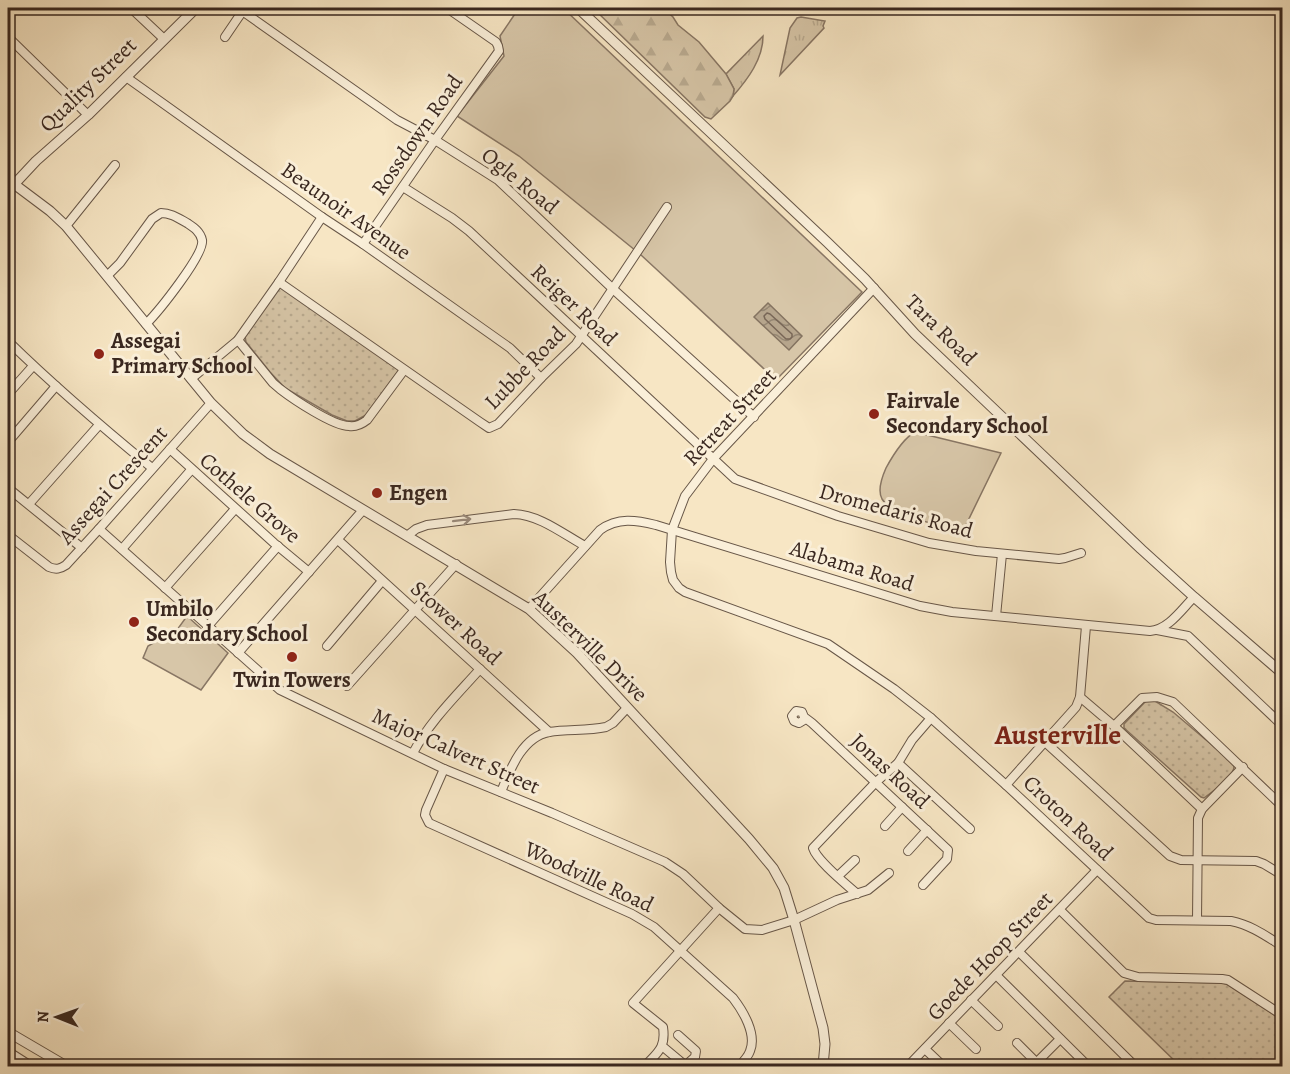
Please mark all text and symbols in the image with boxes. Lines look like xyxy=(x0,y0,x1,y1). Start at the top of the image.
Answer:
street label: Quality Street xyxy=(33,31,143,139)
street label: Rossdown Road xyxy=(364,68,470,202)
street label: Ogle Road xyxy=(475,141,565,222)
street label: Beaunoir Avenue xyxy=(275,155,417,267)
street label: Reiger Road xyxy=(524,257,624,353)
street label: Tara Road xyxy=(899,288,983,372)
street label: Lubbe Road xyxy=(478,320,573,416)
place label: Assegai Primary School xyxy=(110,326,253,381)
marker: Assegai Primary School xyxy=(92,347,106,361)
street label: Retreat Street xyxy=(677,361,783,473)
place label: Fairvale Secondary School xyxy=(886,386,1048,441)
marker: Fairvale Secondary School xyxy=(867,407,881,421)
street label: Assegai Crescent xyxy=(51,419,174,552)
street label: Cothele Grove xyxy=(193,446,307,550)
street label: Dromedaris Road xyxy=(816,476,977,546)
place label: Engen xyxy=(389,478,448,508)
marker: Engen xyxy=(370,486,384,500)
one-way arrow xyxy=(452,515,472,526)
street label: Alabama Road xyxy=(785,533,918,599)
street label: Stower Road xyxy=(404,574,508,672)
street label: Austerville Drive xyxy=(525,583,654,709)
place label: Umbilo Secondary School xyxy=(146,594,308,649)
marker: Umbilo Secondary School xyxy=(127,615,141,629)
marker: Twin Towers xyxy=(285,650,299,664)
place label: Twin Towers xyxy=(233,665,351,695)
street label: Major Calvert Street xyxy=(367,701,545,801)
district label: Austerville xyxy=(994,716,1121,754)
street label: Jonas Road xyxy=(844,726,936,816)
street label: Croton Road xyxy=(1016,769,1120,868)
street label: Woodville Road xyxy=(519,834,659,920)
street label: Goede Hoop Street xyxy=(920,885,1060,1027)
north arrow xyxy=(27,987,87,1047)
text: N xyxy=(32,1010,54,1023)

